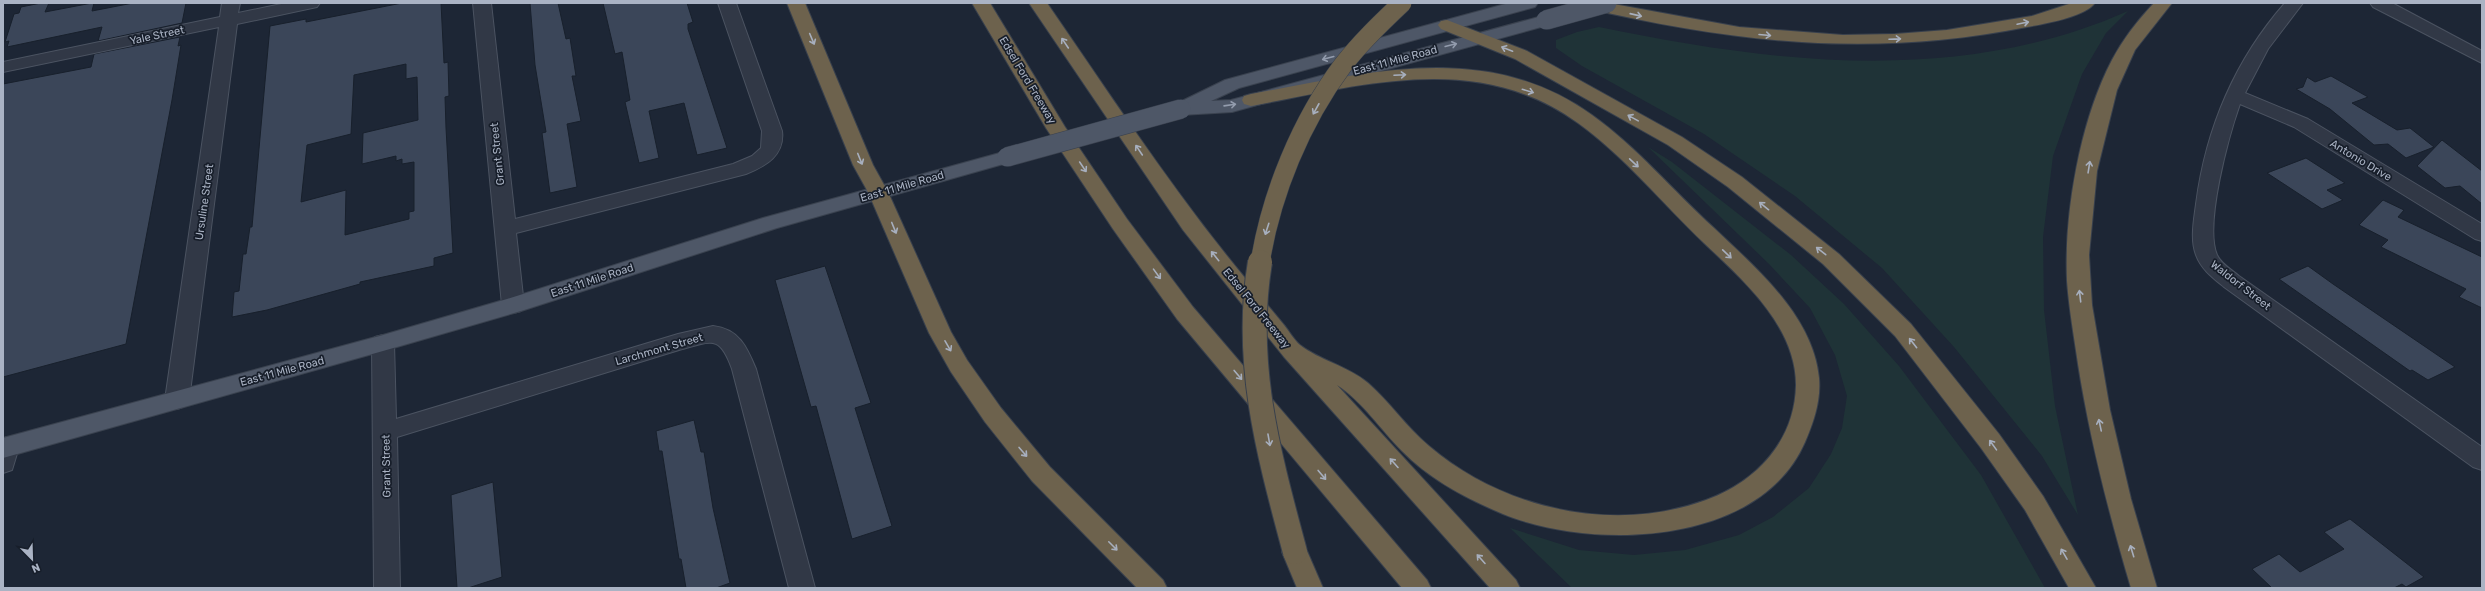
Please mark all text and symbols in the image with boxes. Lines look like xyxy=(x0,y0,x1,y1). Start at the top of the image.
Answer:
one-way arrow xyxy=(1630,12,1643,20)
one-way arrow xyxy=(2016,18,2029,26)
street label: Yale Street xyxy=(129,23,186,48)
one-way arrow xyxy=(1758,31,1771,38)
one-way arrow xyxy=(809,32,816,44)
street label: Edsel Ford Freeway xyxy=(996,34,1059,126)
one-way arrow xyxy=(1888,36,1901,43)
one-way arrow xyxy=(1061,37,1069,49)
one-way arrow xyxy=(1444,41,1457,48)
street label: East 11 Mile Road xyxy=(1352,43,1439,78)
one-way arrow xyxy=(1501,45,1513,53)
one-way arrow xyxy=(1322,55,1335,62)
one-way arrow xyxy=(1393,71,1406,79)
one-way arrow xyxy=(1521,88,1534,95)
one-way arrow xyxy=(1223,101,1236,109)
one-way arrow xyxy=(1311,102,1319,114)
one-way arrow xyxy=(1627,114,1639,121)
street label: Grant Street xyxy=(488,121,507,186)
street label: Antonio Drive xyxy=(2328,137,2394,184)
one-way arrow xyxy=(1135,145,1143,156)
one-way arrow xyxy=(857,153,865,165)
one-way arrow xyxy=(1629,158,1639,168)
one-way arrow xyxy=(1079,161,1087,172)
one-way arrow xyxy=(2085,161,2093,174)
street label: Ursuline Street xyxy=(193,162,216,241)
street label: East 11 Mile Road xyxy=(859,168,945,205)
one-way arrow xyxy=(1758,201,1769,210)
one-way arrow xyxy=(891,222,898,234)
one-way arrow xyxy=(1263,222,1270,235)
one-way arrow xyxy=(1816,247,1827,256)
one-way arrow xyxy=(1722,249,1732,259)
one-way arrow xyxy=(1210,250,1219,261)
street label: Waldorf Street xyxy=(2208,258,2274,313)
street label: East 11 Mile Road xyxy=(549,261,635,300)
street label: Edsel Ford Freeway xyxy=(1220,266,1293,351)
one-way arrow xyxy=(1153,268,1161,279)
one-way arrow xyxy=(2077,290,2084,303)
street label: Larchmont Street xyxy=(614,331,705,368)
one-way arrow xyxy=(1909,338,1917,349)
one-way arrow xyxy=(944,340,952,352)
street label: East 11 Mile Road xyxy=(239,354,326,389)
one-way arrow xyxy=(1233,370,1242,381)
one-way arrow xyxy=(2096,419,2104,432)
one-way arrow xyxy=(1265,433,1273,446)
street label: Grant Street xyxy=(379,434,394,498)
one-way arrow xyxy=(1989,440,1998,451)
one-way arrow xyxy=(1018,447,1027,458)
one-way arrow xyxy=(1389,458,1398,468)
one-way arrow xyxy=(1317,469,1326,480)
north arrow xyxy=(12,539,52,579)
one-way arrow xyxy=(1108,541,1118,551)
one-way arrow xyxy=(2128,544,2135,557)
one-way arrow xyxy=(2060,548,2068,560)
one-way arrow xyxy=(1476,554,1486,564)
text: N xyxy=(29,560,42,575)

